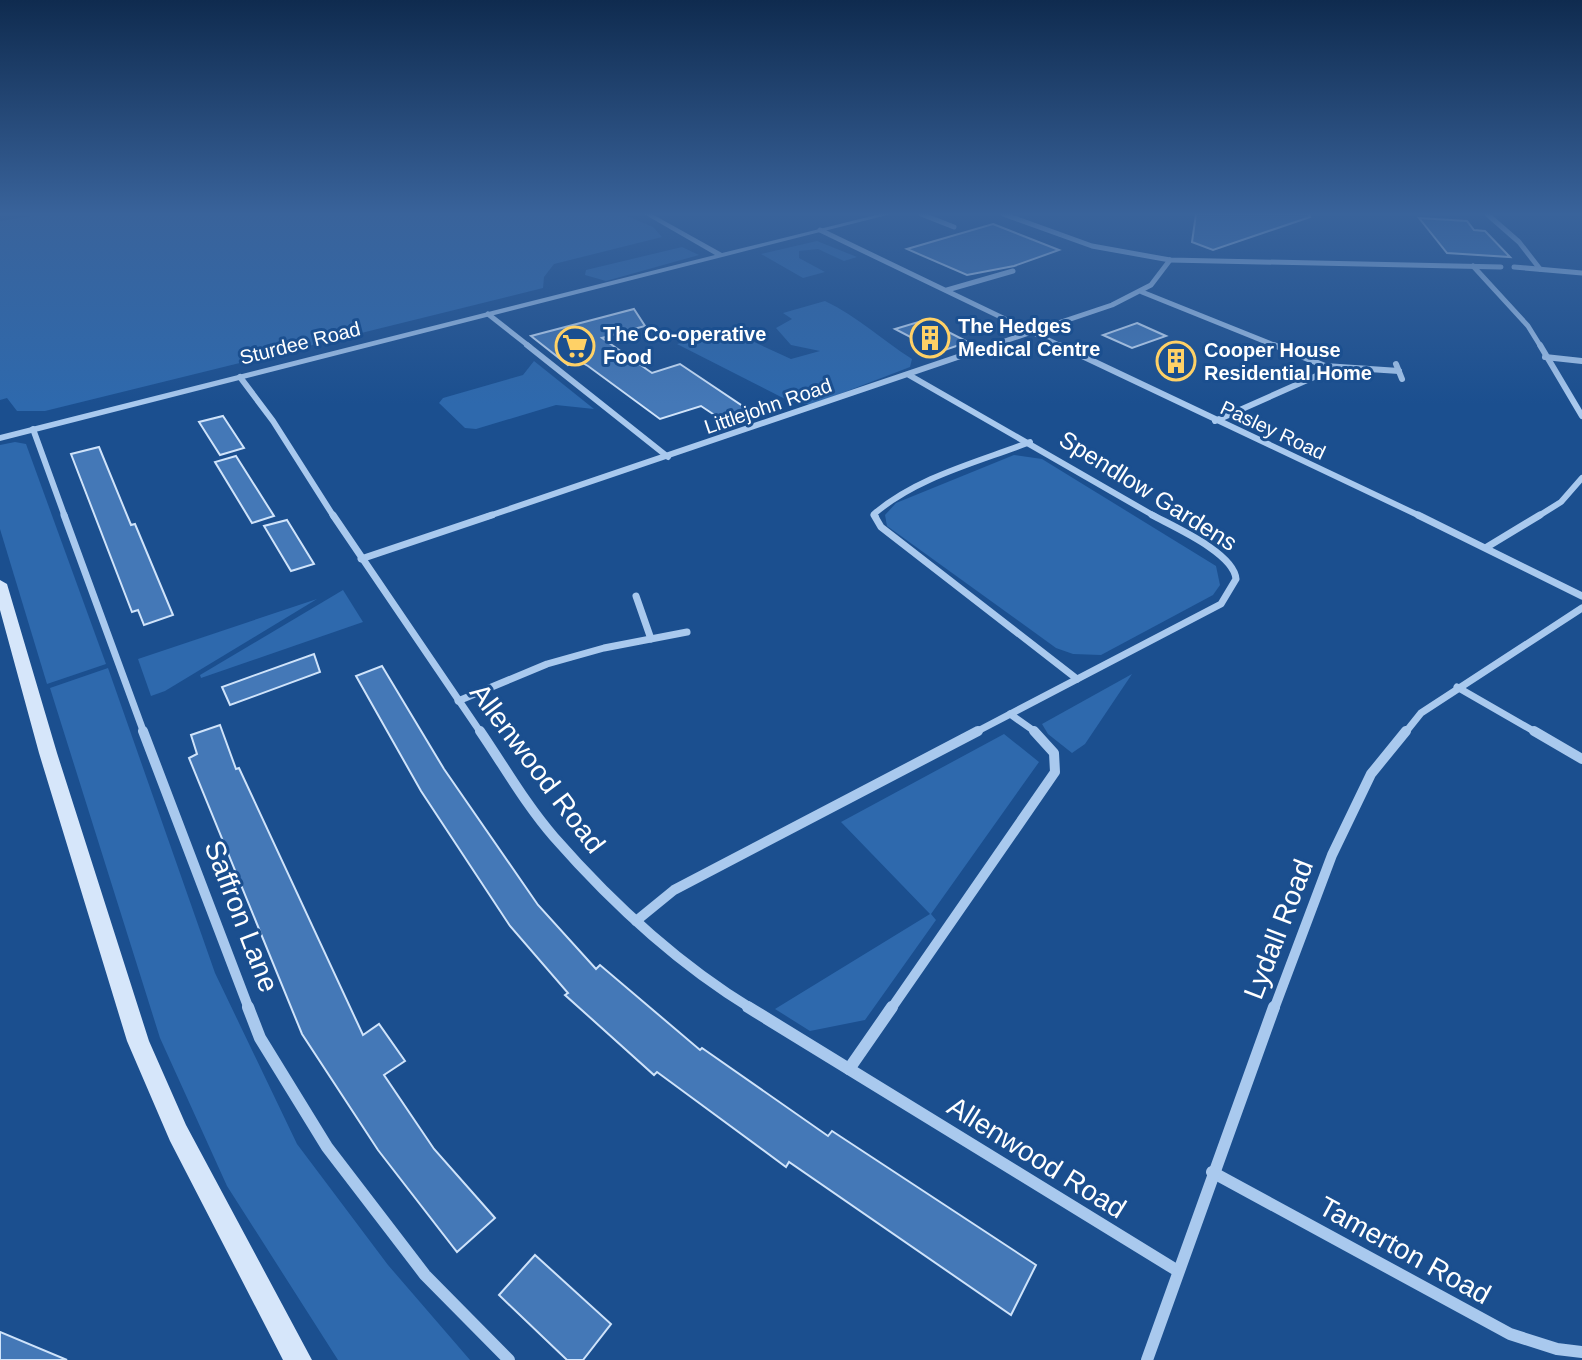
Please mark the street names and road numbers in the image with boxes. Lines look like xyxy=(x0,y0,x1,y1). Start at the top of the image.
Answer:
street label: Sturdee Road xyxy=(237,317,363,369)
street label: Littlejohn Road xyxy=(701,374,835,438)
street label: Pasley Road xyxy=(1217,396,1329,464)
street label: Spendlow Gardens xyxy=(1055,425,1242,556)
street label: Allenwood Road xyxy=(464,678,611,859)
street label: Saffron Lane xyxy=(198,836,285,996)
street label: Lydall Road xyxy=(1238,855,1319,1003)
street label: Allenwood Road xyxy=(942,1090,1131,1225)
street label: Tamerton Road xyxy=(1314,1190,1496,1310)

